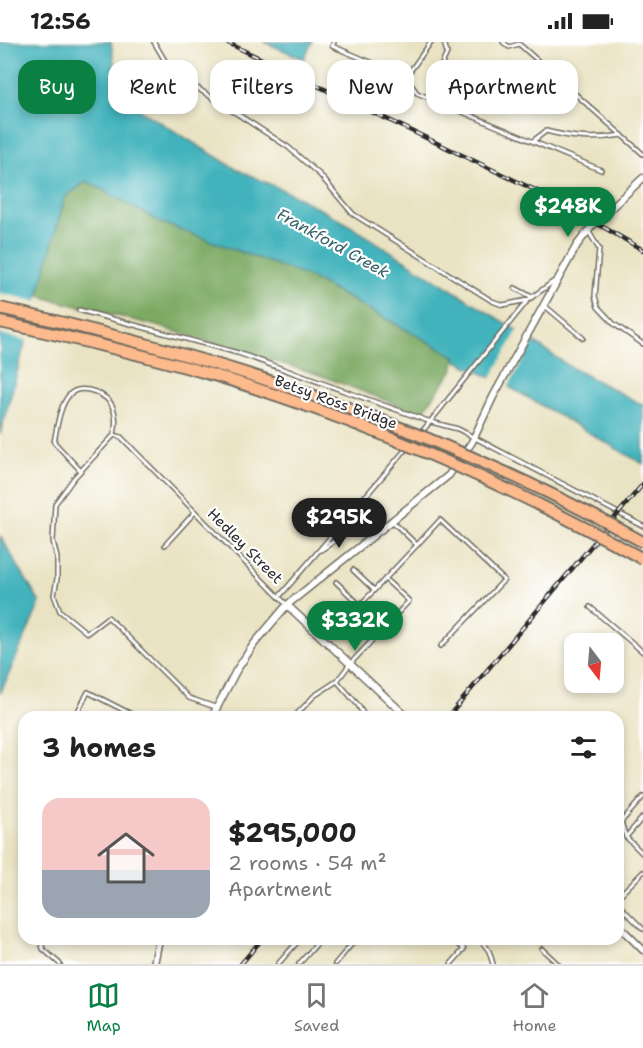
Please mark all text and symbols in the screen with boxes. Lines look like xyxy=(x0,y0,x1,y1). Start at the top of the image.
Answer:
text: 12:56 xyxy=(30,7,91,36)
chip: Buy xyxy=(18,60,96,114)
chip: Rent xyxy=(108,60,198,114)
chip: Filters xyxy=(210,60,315,114)
chip: New xyxy=(327,60,414,114)
chip: Apartment xyxy=(426,60,578,114)
pin: $248K xyxy=(526,187,610,238)
text: $248K xyxy=(534,193,602,219)
water label: Frankford Creek xyxy=(273,204,393,282)
street label: Betsy Ross Bridge xyxy=(272,370,400,434)
pin: $295K xyxy=(297,498,381,549)
street label: Hedley Street xyxy=(203,504,287,588)
text: $295K xyxy=(306,504,372,530)
pin: $332K xyxy=(313,601,397,652)
text: $332K xyxy=(321,607,389,633)
north arrow xyxy=(564,633,624,693)
map controls xyxy=(564,633,624,693)
text: 3 homes xyxy=(42,730,156,765)
icon: filters xyxy=(567,731,600,764)
text: $295,000 xyxy=(228,815,357,850)
icon: home xyxy=(90,822,162,894)
text: 2 rooms · 54 m² xyxy=(228,850,387,876)
text: Apartment xyxy=(228,876,332,902)
tab: Map xyxy=(87,979,121,1036)
tab: Saved xyxy=(294,979,339,1036)
tab: Home xyxy=(512,979,556,1036)

